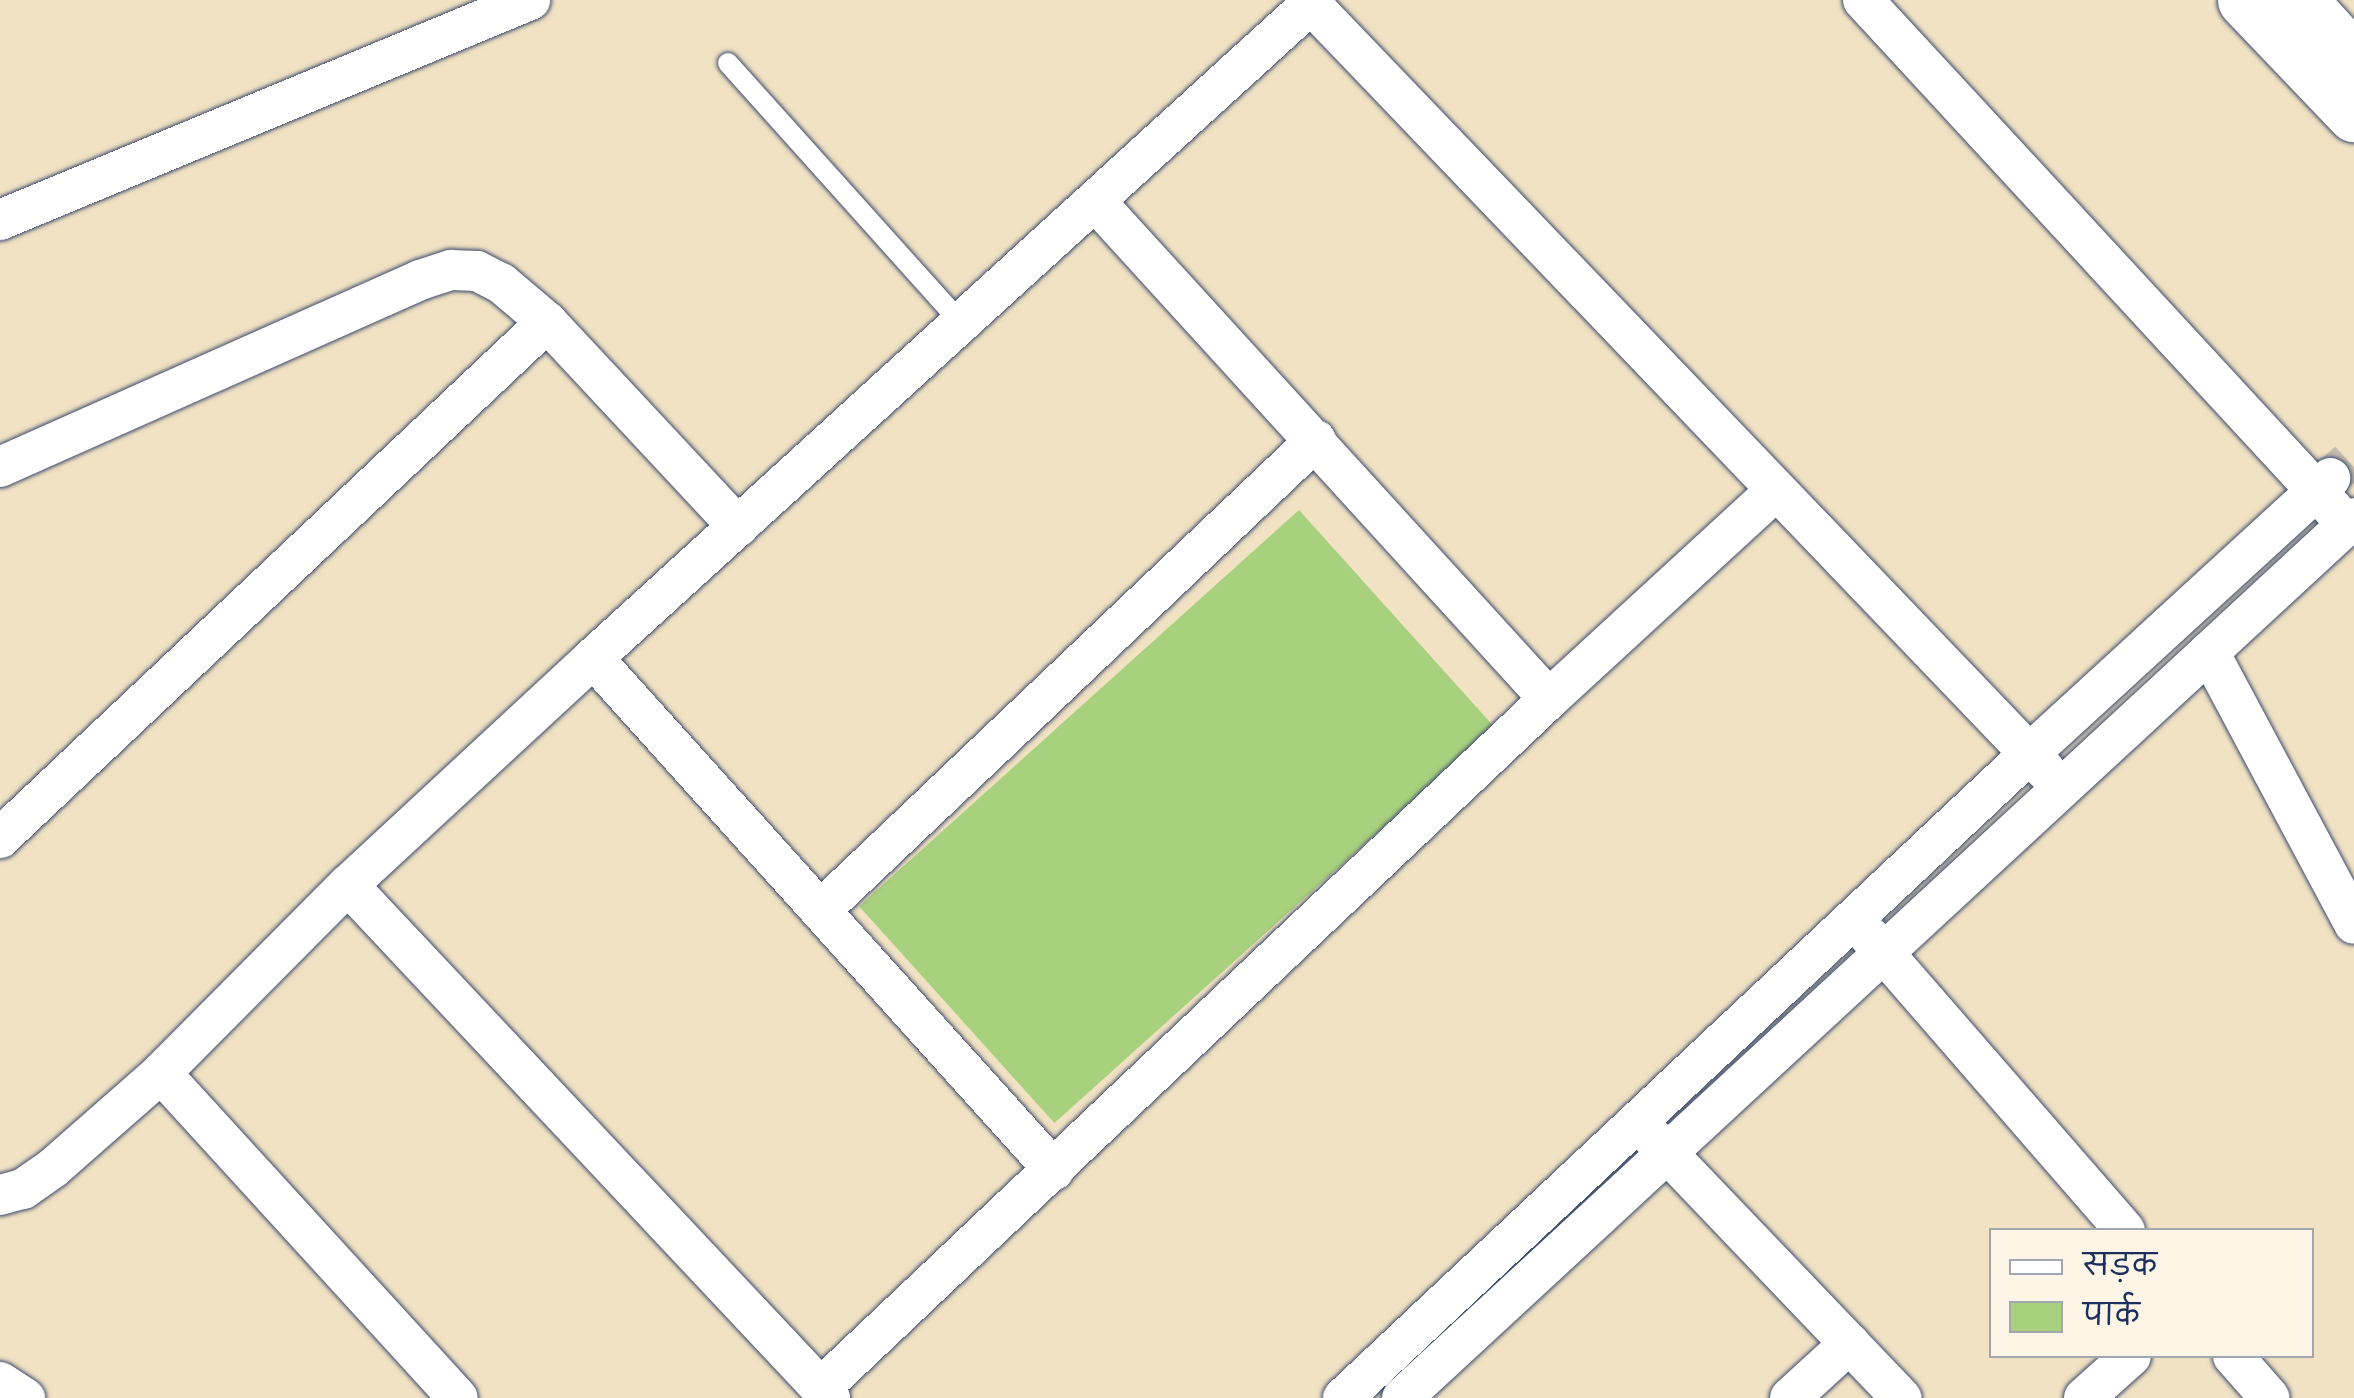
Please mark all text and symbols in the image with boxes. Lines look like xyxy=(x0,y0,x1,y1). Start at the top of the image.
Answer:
legend xyxy=(1989,1228,2314,1358)
text: सड़क xyxy=(2083,1248,2157,1283)
text: पार्क xyxy=(2083,1298,2140,1333)

